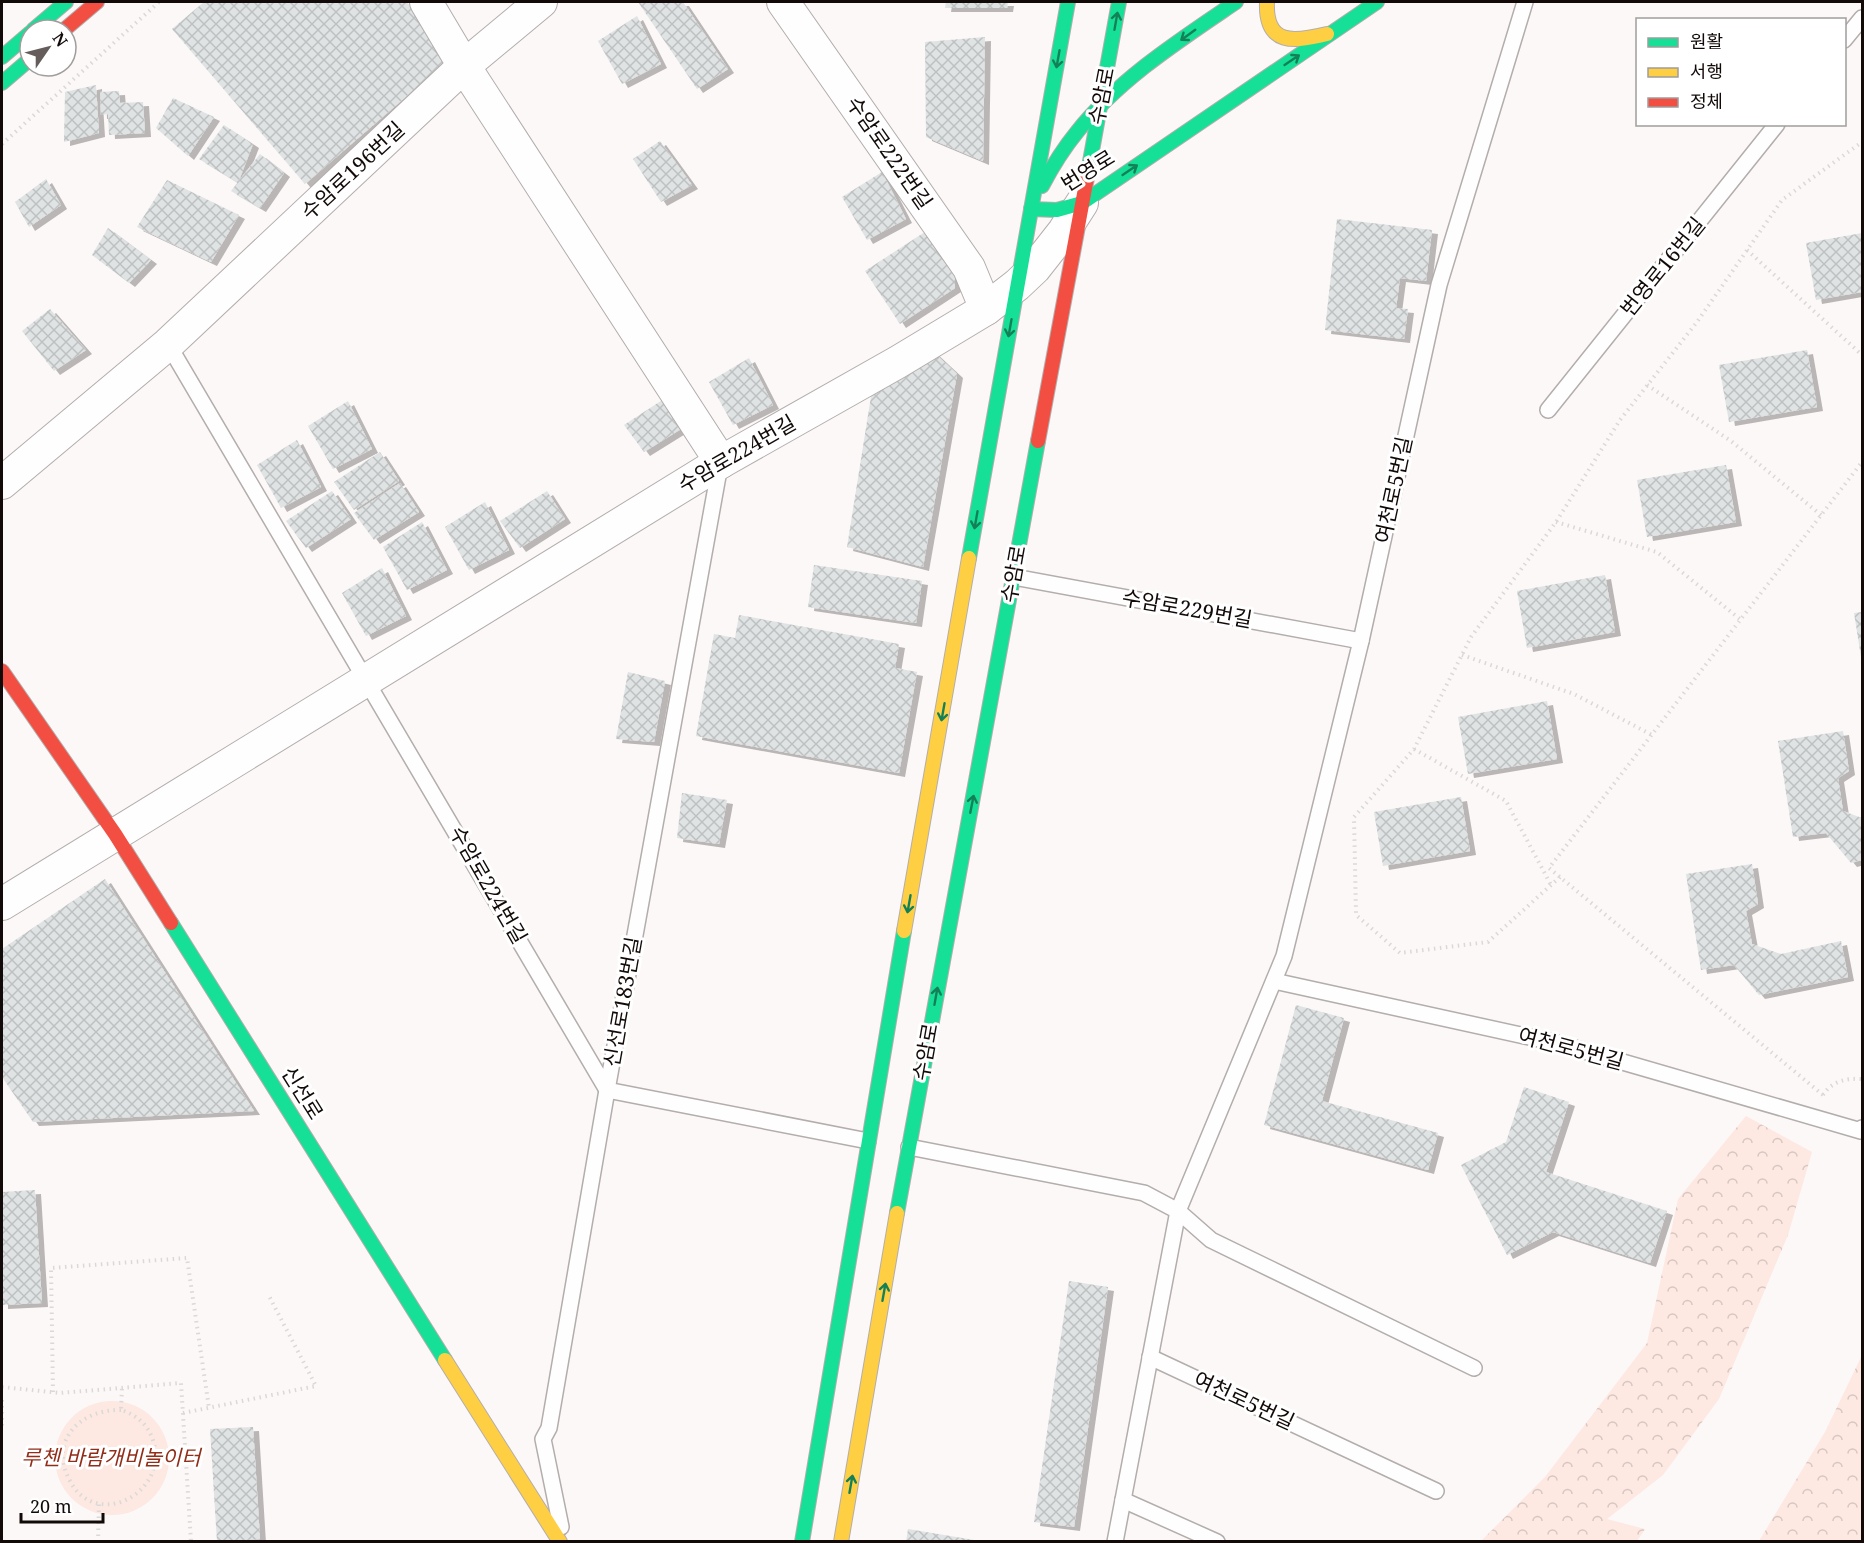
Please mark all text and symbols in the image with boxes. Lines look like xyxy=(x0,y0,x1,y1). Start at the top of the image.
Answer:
one-way arrow xyxy=(1111,12,1122,32)
north arrow xyxy=(18,18,78,78)
legend xyxy=(1636,18,1846,126)
text: N xyxy=(48,28,73,51)
one-way arrow xyxy=(1180,29,1197,41)
text: 원활 xyxy=(1690,29,1723,53)
one-way arrow xyxy=(1052,49,1063,68)
one-way arrow xyxy=(1283,54,1299,66)
text: 서행 xyxy=(1690,59,1723,83)
street label: 수암로 xyxy=(1082,65,1120,127)
text: 정체 xyxy=(1690,89,1723,113)
street label: 수암로222번길 xyxy=(841,90,939,214)
street label: 수암로196번길 xyxy=(295,115,410,225)
street label: 번영로 xyxy=(1055,143,1119,197)
one-way arrow xyxy=(1122,164,1138,176)
street label: 번영로16번길 xyxy=(1614,211,1711,322)
one-way arrow xyxy=(1004,318,1015,337)
street label: 수암로224번길 xyxy=(672,408,801,498)
street label: 여천로5번길 xyxy=(1368,434,1418,546)
one-way arrow xyxy=(970,510,981,530)
street label: 수암로 xyxy=(994,543,1032,605)
street label: 수암로229번길 xyxy=(1120,583,1255,633)
one-way arrow xyxy=(937,702,948,722)
one-way arrow xyxy=(967,795,978,815)
street label: 수암로224번길 xyxy=(444,820,534,949)
one-way arrow xyxy=(903,894,914,914)
street label: 신선로183번길 xyxy=(597,934,647,1069)
one-way arrow xyxy=(931,987,942,1007)
street label: 여천로5번길 xyxy=(1515,1020,1627,1076)
street label: 수암로 xyxy=(906,1021,944,1083)
street label: 신선로 xyxy=(276,1060,330,1124)
one-way arrow xyxy=(879,1282,890,1302)
street label: 여천로5번길 xyxy=(1189,1365,1299,1436)
park label: 루첸 바람개비놀이터 xyxy=(21,1443,203,1471)
one-way arrow xyxy=(846,1475,857,1494)
scale bar xyxy=(21,1486,104,1524)
text: 20 m xyxy=(30,1494,72,1518)

